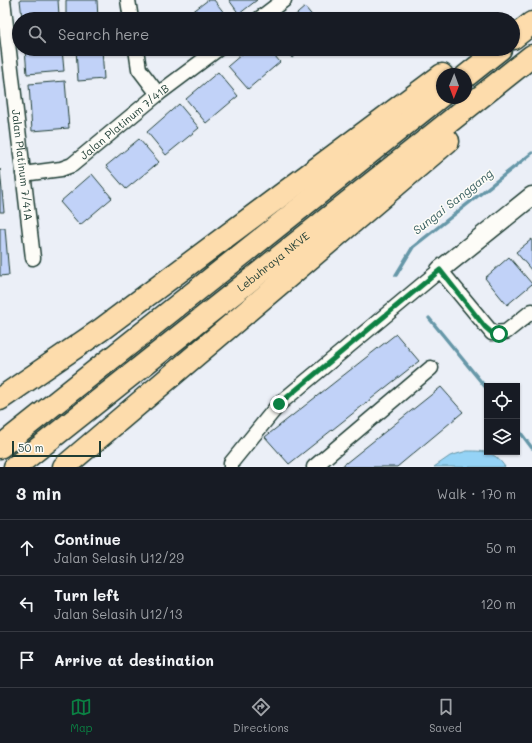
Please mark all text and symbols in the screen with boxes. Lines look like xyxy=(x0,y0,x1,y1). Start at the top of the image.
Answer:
search box xyxy=(12,12,520,56)
icon: search xyxy=(26,23,48,45)
text: Search here xyxy=(58,24,149,44)
north arrow xyxy=(436,68,472,104)
street label: Jalan Platinum 7/41B xyxy=(76,80,172,163)
street label: Jalan Platinum 7/41A xyxy=(9,108,37,221)
water label: Sungai Sanggang xyxy=(409,165,496,238)
street label: Lebuhraya NKVE xyxy=(234,228,312,295)
route start xyxy=(490,325,508,343)
map controls xyxy=(484,383,520,455)
button: locate xyxy=(484,383,520,419)
route end xyxy=(270,395,288,413)
button: layers xyxy=(484,419,520,455)
scale bar xyxy=(12,439,101,458)
text: 50 m xyxy=(18,440,44,455)
text: 3 min xyxy=(16,482,61,504)
text: Walk · 170 m xyxy=(437,485,516,502)
text: Continue xyxy=(54,529,121,549)
icon: ahead xyxy=(16,537,38,559)
text: 50 m xyxy=(486,539,516,556)
text: Jalan Selasih U12/29 xyxy=(54,549,184,566)
text: Turn left xyxy=(54,585,119,605)
icon: left xyxy=(16,593,38,615)
text: 120 m xyxy=(480,595,516,612)
text: Jalan Selasih U12/13 xyxy=(54,605,182,622)
icon: arrive xyxy=(16,649,38,671)
text: Arrive at destination xyxy=(54,650,214,670)
tab: Map xyxy=(70,696,93,735)
tab: Directions xyxy=(233,696,289,735)
tab: Saved xyxy=(429,696,462,735)

